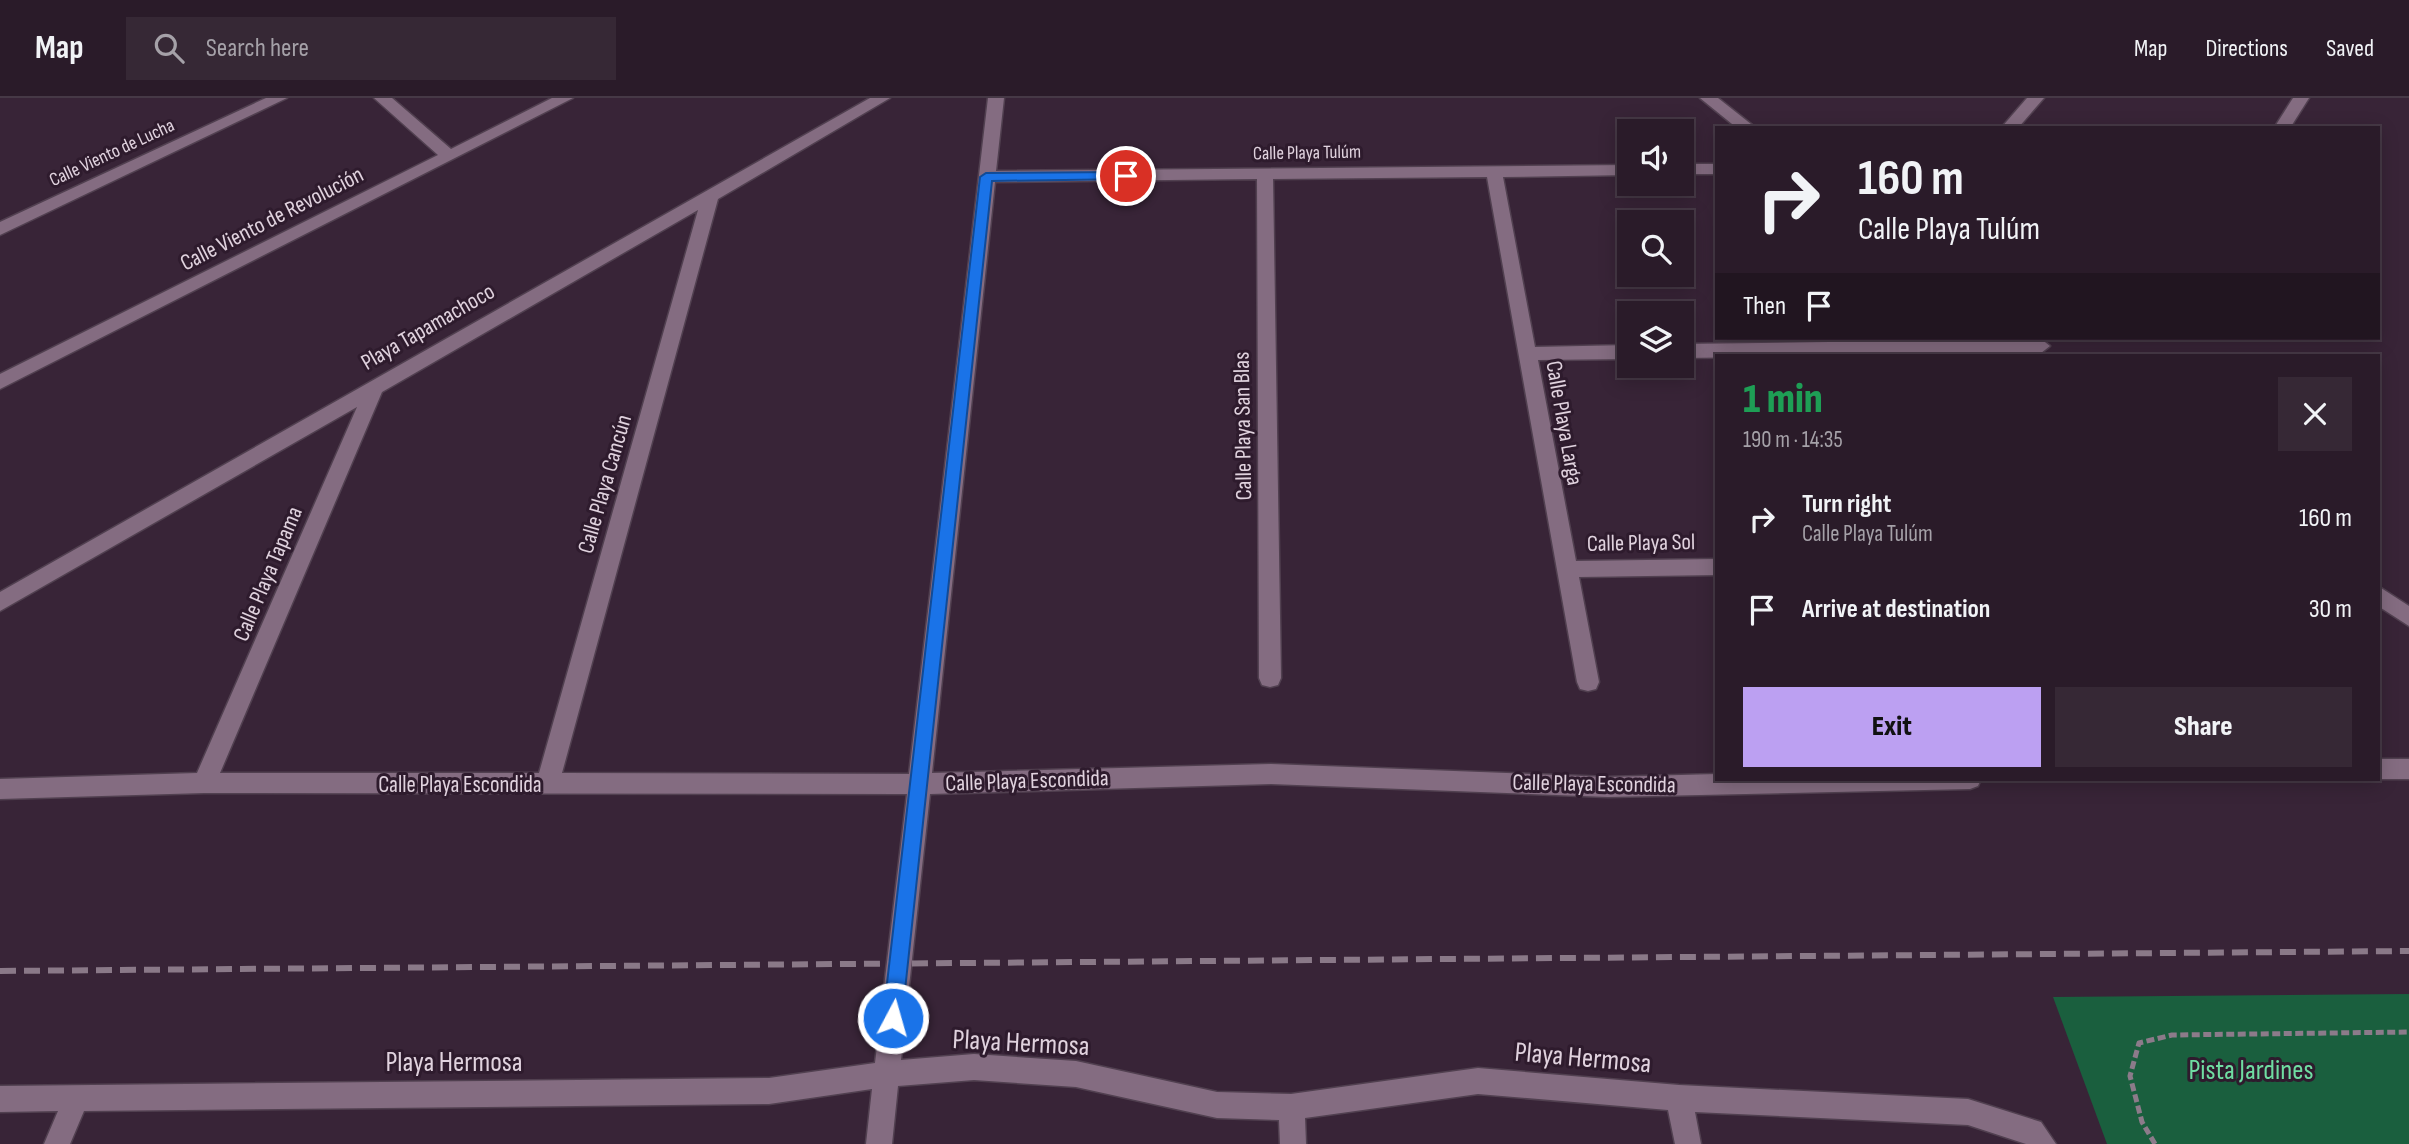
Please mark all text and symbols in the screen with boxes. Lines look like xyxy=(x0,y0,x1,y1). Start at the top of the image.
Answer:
search box xyxy=(126,17,616,80)
text: Map xyxy=(35,28,84,68)
icon: search xyxy=(150,29,188,67)
text: Search here xyxy=(206,33,309,64)
text: Map xyxy=(2134,34,2167,63)
text: Directions xyxy=(2205,34,2288,63)
text: Saved xyxy=(2326,34,2374,63)
street label: Calle Viento de Lucha xyxy=(46,114,178,192)
map controls xyxy=(1617,119,1694,378)
button: sound xyxy=(1617,119,1694,196)
street label: Calle Playa Tulúm xyxy=(1253,141,1361,165)
pin xyxy=(1096,146,1156,206)
text: 160 m xyxy=(1858,150,1964,209)
icon: right xyxy=(1743,154,1834,245)
icon: arrive xyxy=(1107,157,1145,195)
street label: Calle Viento de Revolución xyxy=(176,161,368,277)
button: search xyxy=(1617,210,1694,287)
text: Calle Playa Tulúm xyxy=(1858,210,2040,249)
street label: Playa Tapamachoco xyxy=(356,277,500,377)
icon: arrive xyxy=(1800,287,1838,325)
text: Then xyxy=(1743,291,1786,322)
button: layers xyxy=(1617,301,1694,378)
street label: Calle Playa San Blas xyxy=(1228,351,1258,501)
street label: Calle Playa Larga xyxy=(1539,359,1589,487)
text: 1 min xyxy=(1743,374,1823,425)
button: close xyxy=(2278,377,2352,451)
street label: Calle Playa Cancún xyxy=(572,411,638,557)
text: 190 m · 14:35 xyxy=(1743,426,1843,454)
text: Turn right xyxy=(1802,489,1891,520)
icon: right xyxy=(1743,500,1781,538)
street label: Calle Playa Tapama xyxy=(227,503,309,645)
text: 160 m xyxy=(2299,503,2352,534)
text: Calle Playa Tulúm xyxy=(1802,520,1933,548)
street label: Calle Playa Sol xyxy=(1587,528,1695,558)
icon: arrive xyxy=(1743,591,1781,629)
text: Arrive at destination xyxy=(1802,594,1990,625)
text: 30 m xyxy=(2309,594,2352,625)
button: Exit xyxy=(1743,687,2041,767)
button: Share xyxy=(2055,687,2352,767)
street label: Calle Playa Escondida xyxy=(945,764,1109,798)
street label: Calle Playa Escondida xyxy=(1512,769,1676,799)
street label: Calle Playa Escondida xyxy=(378,771,542,799)
position arrow xyxy=(856,981,930,1055)
street label: Playa Hermosa xyxy=(952,1023,1090,1063)
street label: Playa Hermosa xyxy=(1513,1036,1653,1080)
street label: Playa Hermosa xyxy=(385,1046,523,1079)
park label: Pista Jardines xyxy=(2189,1054,2314,1087)

